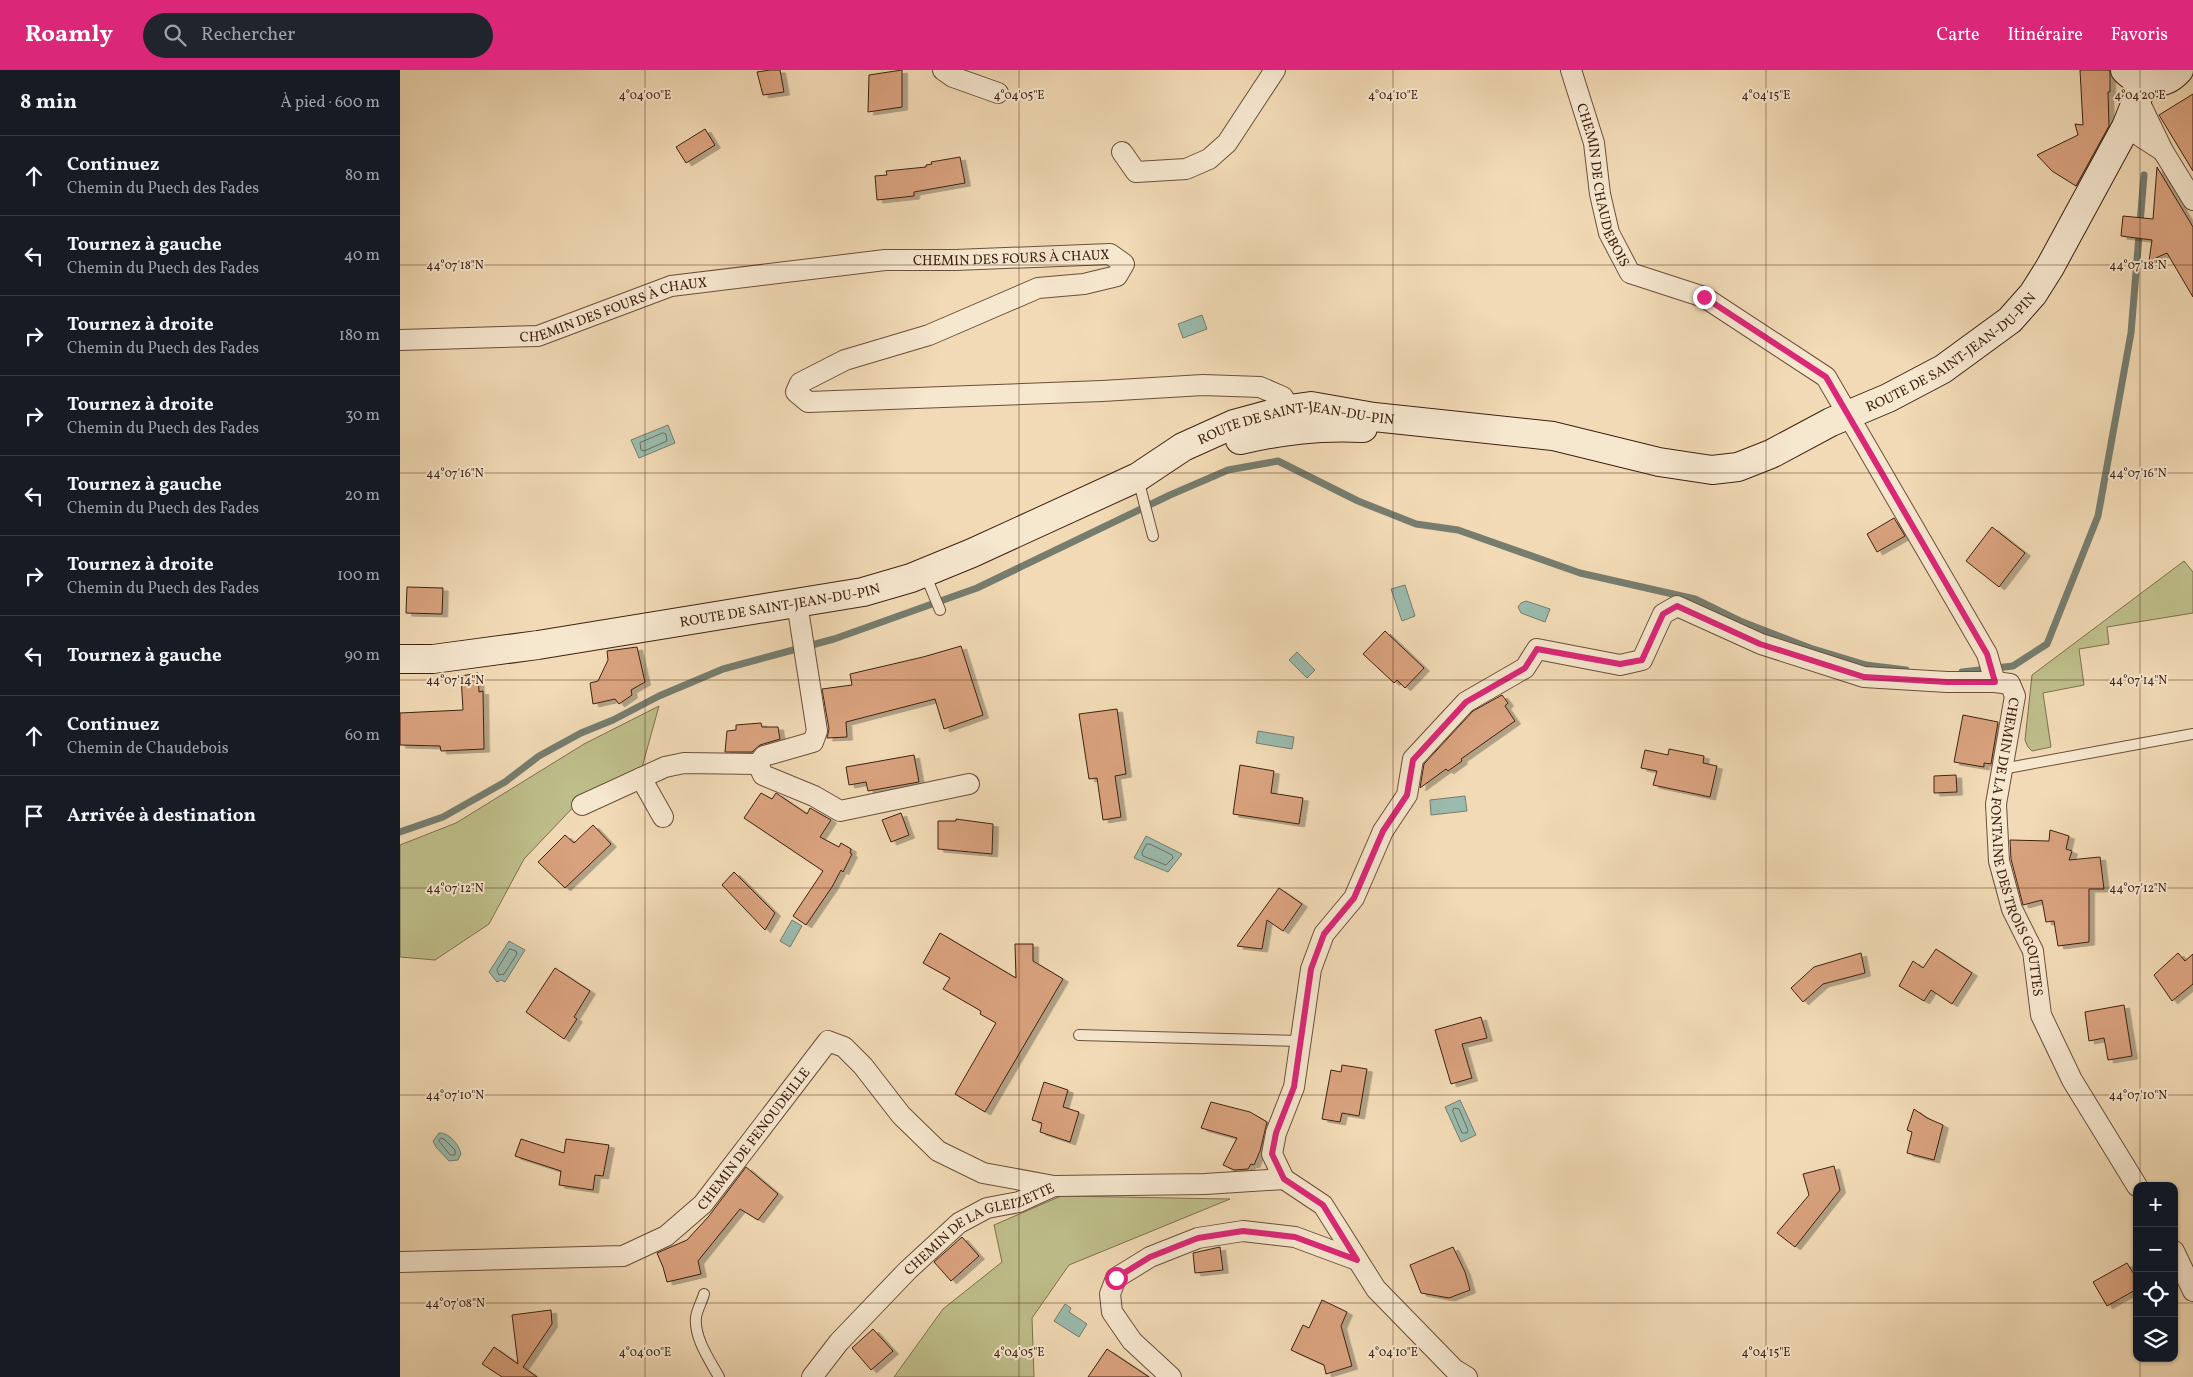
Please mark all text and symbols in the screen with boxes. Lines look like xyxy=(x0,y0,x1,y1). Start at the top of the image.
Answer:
search box xyxy=(143,13,493,58)
text: Roamly xyxy=(25,18,113,52)
icon: search xyxy=(161,21,189,49)
text: Rechercher xyxy=(201,22,295,48)
text: Carte xyxy=(1936,23,1979,48)
text: Itinéraire xyxy=(2007,23,2083,48)
text: Favoris xyxy=(2111,23,2168,48)
text: 8 min xyxy=(20,88,77,117)
text: 4°04'00"E xyxy=(619,88,671,104)
text: 4°04'05"E xyxy=(993,88,1045,104)
text: 4°04'10"E xyxy=(1368,88,1418,104)
text: 4°04'15"E xyxy=(1742,88,1790,104)
text: 4°04'20"E xyxy=(2114,88,2166,104)
text: À pied · 600 m xyxy=(280,92,380,114)
street label: CHEMIN DE CHAUDEBOIS xyxy=(1571,101,1633,271)
text: Continuez xyxy=(67,152,159,178)
icon: ahead xyxy=(20,162,48,190)
text: 80 m xyxy=(345,165,380,187)
text: Chemin du Puech des Fades xyxy=(67,178,259,200)
text: Tournez à gauche xyxy=(67,232,222,258)
icon: left xyxy=(20,242,48,270)
text: 40 m xyxy=(344,245,380,267)
street label: CHEMIN DES FOURS À CHAUX xyxy=(913,246,1110,271)
text: Chemin du Puech des Fades xyxy=(67,258,259,280)
text: 44°07'18"N xyxy=(426,258,484,274)
text: 44°07'18"N xyxy=(2109,258,2167,274)
street label: CHEMIN DES FOURS À CHAUX xyxy=(519,274,708,348)
route end xyxy=(1693,286,1716,309)
street label: ROUTE DE SAINT-JEAN-DU-PIN xyxy=(1863,289,2041,417)
text: Tournez à droite xyxy=(67,312,214,338)
icon: right xyxy=(20,322,48,350)
text: 180 m xyxy=(339,325,380,347)
text: Chemin du Puech des Fades xyxy=(67,338,259,360)
text: Tournez à droite xyxy=(67,392,214,418)
street label: ROUTE DE SAINT-JEAN-DU-PIN xyxy=(1195,398,1395,450)
icon: right xyxy=(20,402,48,430)
text: 30 m xyxy=(345,405,380,427)
text: Chemin du Puech des Fades xyxy=(67,418,259,440)
text: 44°07'16"N xyxy=(426,466,484,482)
text: 44°07'16"N xyxy=(2109,466,2167,482)
text: Tournez à gauche xyxy=(67,472,222,498)
icon: left xyxy=(20,482,48,510)
text: 20 m xyxy=(345,485,380,507)
text: Chemin du Puech des Fades xyxy=(67,498,259,520)
text: Tournez à droite xyxy=(67,552,214,578)
icon: right xyxy=(20,562,48,590)
text: 100 m xyxy=(337,565,380,587)
text: Chemin du Puech des Fades xyxy=(67,578,259,600)
street label: ROUTE DE SAINT-JEAN-DU-PIN xyxy=(678,579,883,633)
icon: left xyxy=(20,642,48,670)
text: Tournez à gauche xyxy=(67,643,222,669)
text: 90 m xyxy=(344,645,380,667)
text: 44°07'14"N xyxy=(426,673,484,689)
text: 44°07'14"N xyxy=(2109,673,2167,689)
street label: CHEMIN DE LA FONTAINE DES TROIS GOUTTES xyxy=(1985,696,2047,998)
text: Continuez xyxy=(67,712,159,738)
icon: ahead xyxy=(20,722,48,750)
text: 60 m xyxy=(345,725,380,747)
text: Chemin de Chaudebois xyxy=(67,738,229,760)
icon: arrive xyxy=(20,802,48,830)
text: Arrivée à destination xyxy=(67,803,256,829)
text: 44°07'12"N xyxy=(426,881,484,897)
text: 44°07'12"N xyxy=(2109,881,2167,897)
street label: CHEMIN DE FENOUDEILLE xyxy=(694,1064,815,1216)
text: 44°07'10"N xyxy=(426,1088,484,1104)
text: 44°07'10"N xyxy=(2109,1088,2167,1104)
street label: CHEMIN DE LA GLEIZETTE xyxy=(900,1179,1058,1280)
map controls xyxy=(2133,1182,2178,1362)
button: + xyxy=(2133,1182,2178,1227)
button: − xyxy=(2133,1227,2178,1272)
route start xyxy=(1105,1267,1128,1290)
button: locate xyxy=(2133,1272,2178,1317)
text: 44°07'08"N xyxy=(425,1296,485,1312)
button: layers xyxy=(2133,1317,2178,1362)
text: 4°04'00"E xyxy=(619,1345,671,1361)
text: 4°04'05"E xyxy=(993,1345,1045,1361)
text: 4°04'10"E xyxy=(1368,1345,1418,1361)
text: 4°04'15"E xyxy=(1742,1345,1790,1361)

